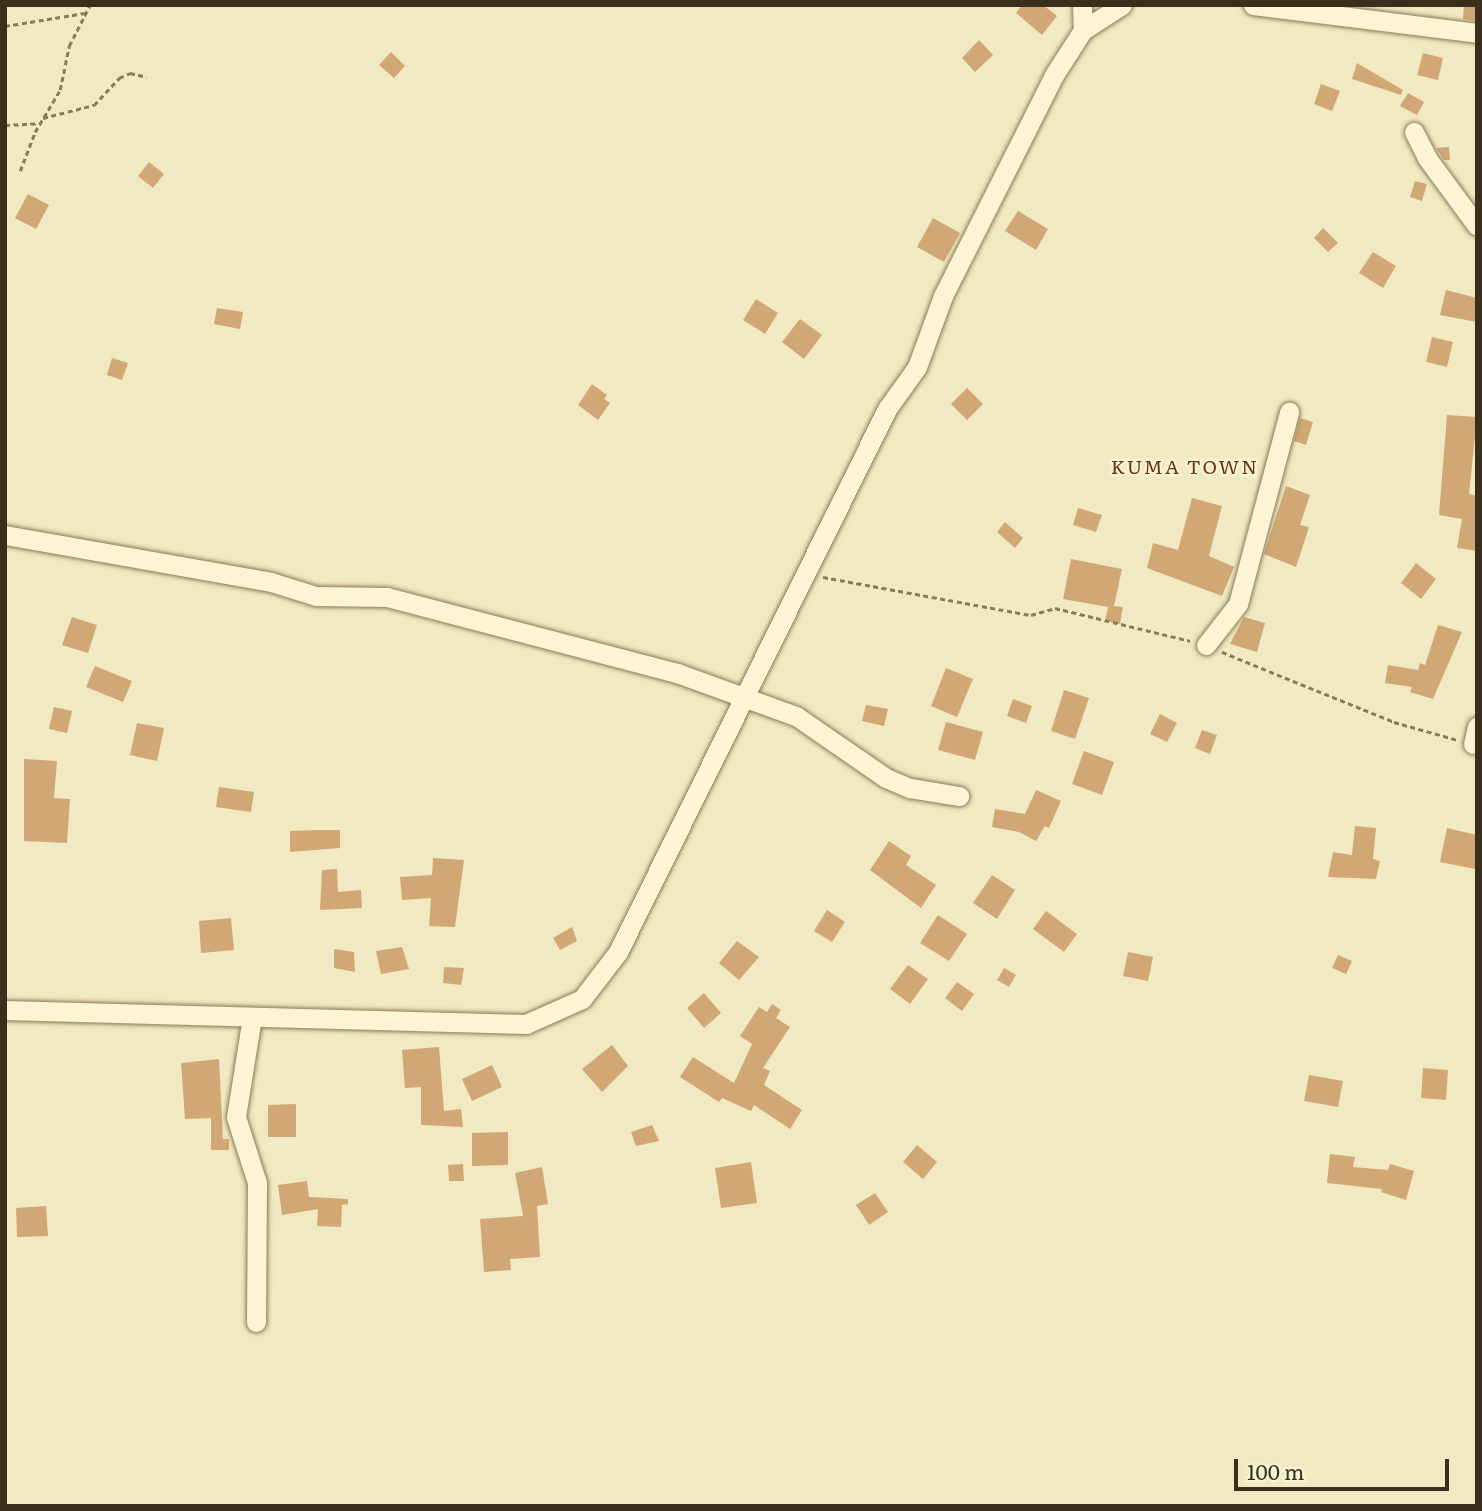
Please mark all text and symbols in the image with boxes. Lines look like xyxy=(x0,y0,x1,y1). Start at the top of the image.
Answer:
district label: KUMA TOWN xyxy=(1112,456,1258,478)
scale bar xyxy=(1237,1444,1452,1488)
text: 100 m xyxy=(1247,1455,1304,1486)

